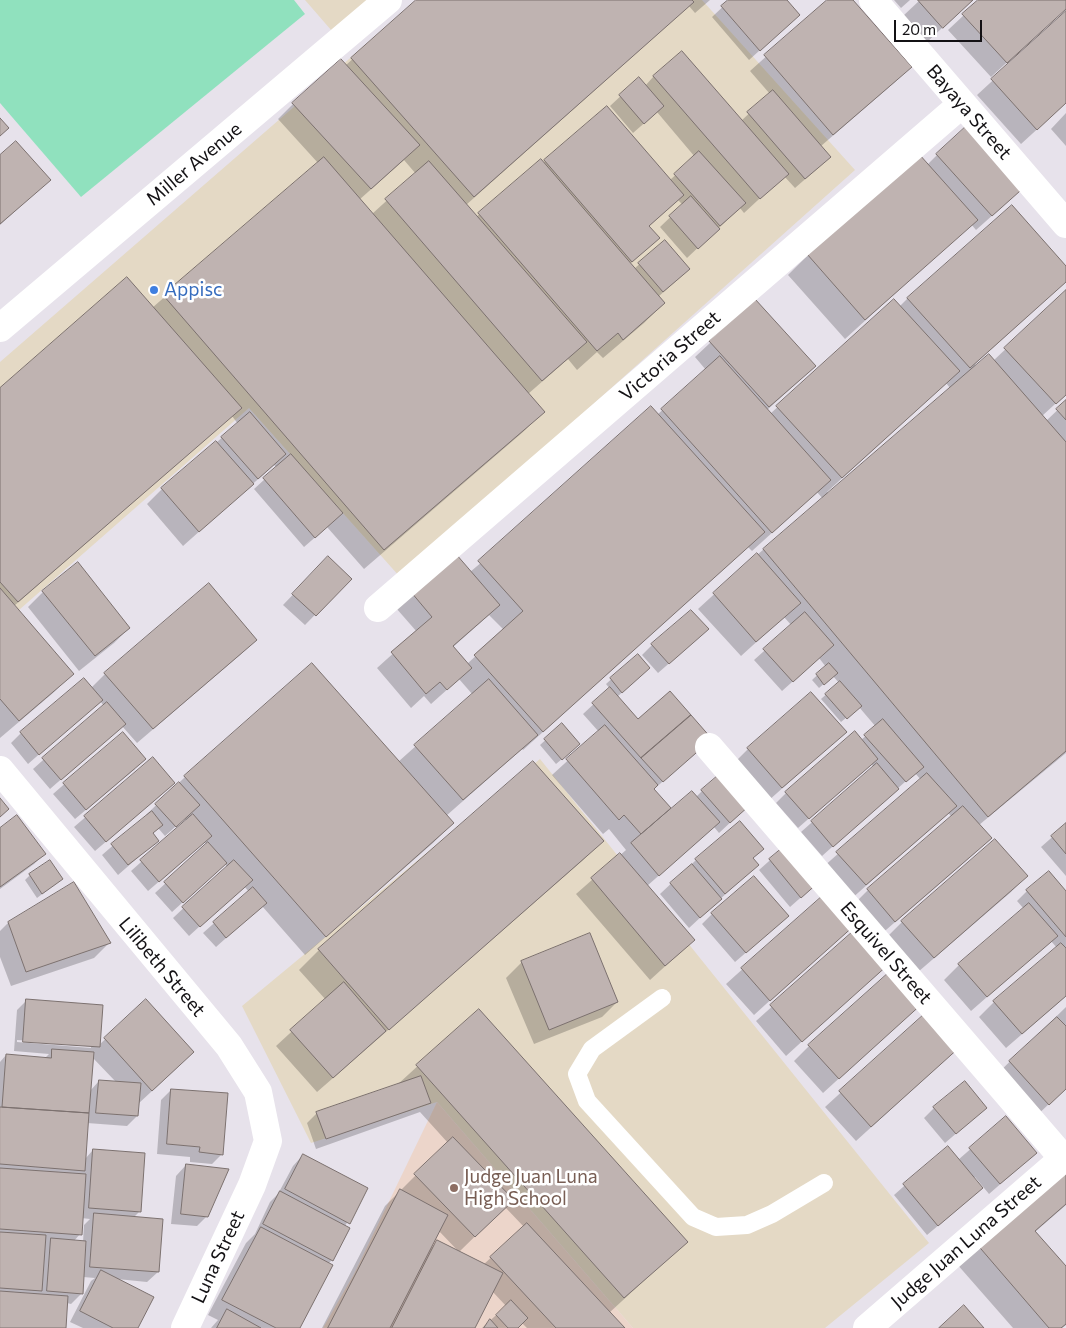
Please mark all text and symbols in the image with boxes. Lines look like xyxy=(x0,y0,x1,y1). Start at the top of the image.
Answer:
scale bar xyxy=(896,10,984,42)
text: 20 m xyxy=(902,20,936,38)
street label: Bayaya Street xyxy=(922,60,1016,164)
street label: Miller Avenue xyxy=(142,118,246,210)
place label: Appisc xyxy=(164,279,223,301)
marker: Appisc xyxy=(148,284,160,296)
street label: Victoria Street xyxy=(615,306,725,406)
street label: Esquivel Street xyxy=(835,897,937,1009)
street label: Lilibeth Street xyxy=(114,913,210,1021)
place label: Judge Juan Luna High School xyxy=(464,1166,598,1210)
street label: Judge Juan Luna Street xyxy=(886,1171,1046,1313)
marker: Judge Juan Luna High School xyxy=(448,1182,460,1194)
street label: Luna Street xyxy=(187,1207,249,1307)

